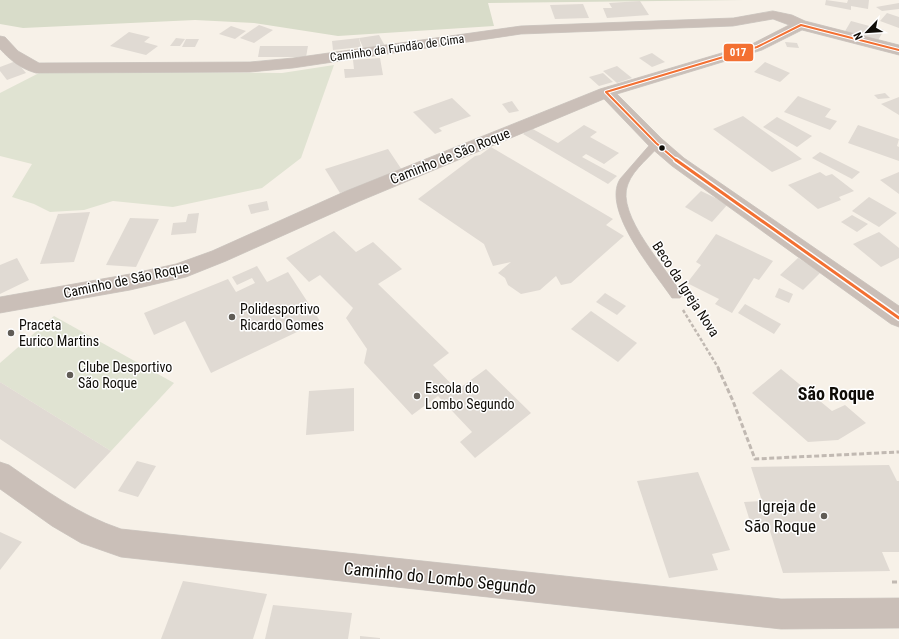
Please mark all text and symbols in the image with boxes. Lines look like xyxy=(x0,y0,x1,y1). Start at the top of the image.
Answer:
north arrow xyxy=(847,12,887,52)
text: N xyxy=(851,30,866,42)
street label: Caminho da Fundão de Cima xyxy=(329,32,465,64)
line badge: 017 xyxy=(723,43,754,62)
text: 017 xyxy=(730,46,747,59)
street label: Caminho de São Roque xyxy=(388,124,513,187)
unlabelled marker xyxy=(657,143,667,153)
street label: Beco da Igreja Nova xyxy=(649,238,723,340)
street label: Caminho de São Roque xyxy=(62,259,191,301)
place label: Polidesportivo Ricardo Gomes xyxy=(240,301,324,333)
marker: Polidesportivo Ricardo Gomes xyxy=(227,312,237,322)
place label: Praceta Eurico Martins xyxy=(19,317,99,349)
marker: Praceta Eurico Martins xyxy=(6,328,16,338)
place label: Clube Desportivo São Roque xyxy=(78,359,172,391)
marker: Clube Desportivo São Roque xyxy=(65,370,75,380)
place label: Escola do Lombo Segundo xyxy=(425,380,515,412)
district label: São Roque xyxy=(798,383,875,404)
marker: Escola do Lombo Segundo xyxy=(412,391,422,401)
place label: Igreja de São Roque xyxy=(744,496,816,536)
marker: Igreja de São Roque xyxy=(819,511,829,521)
street label: Caminho do Lombo Segundo xyxy=(343,558,537,598)

